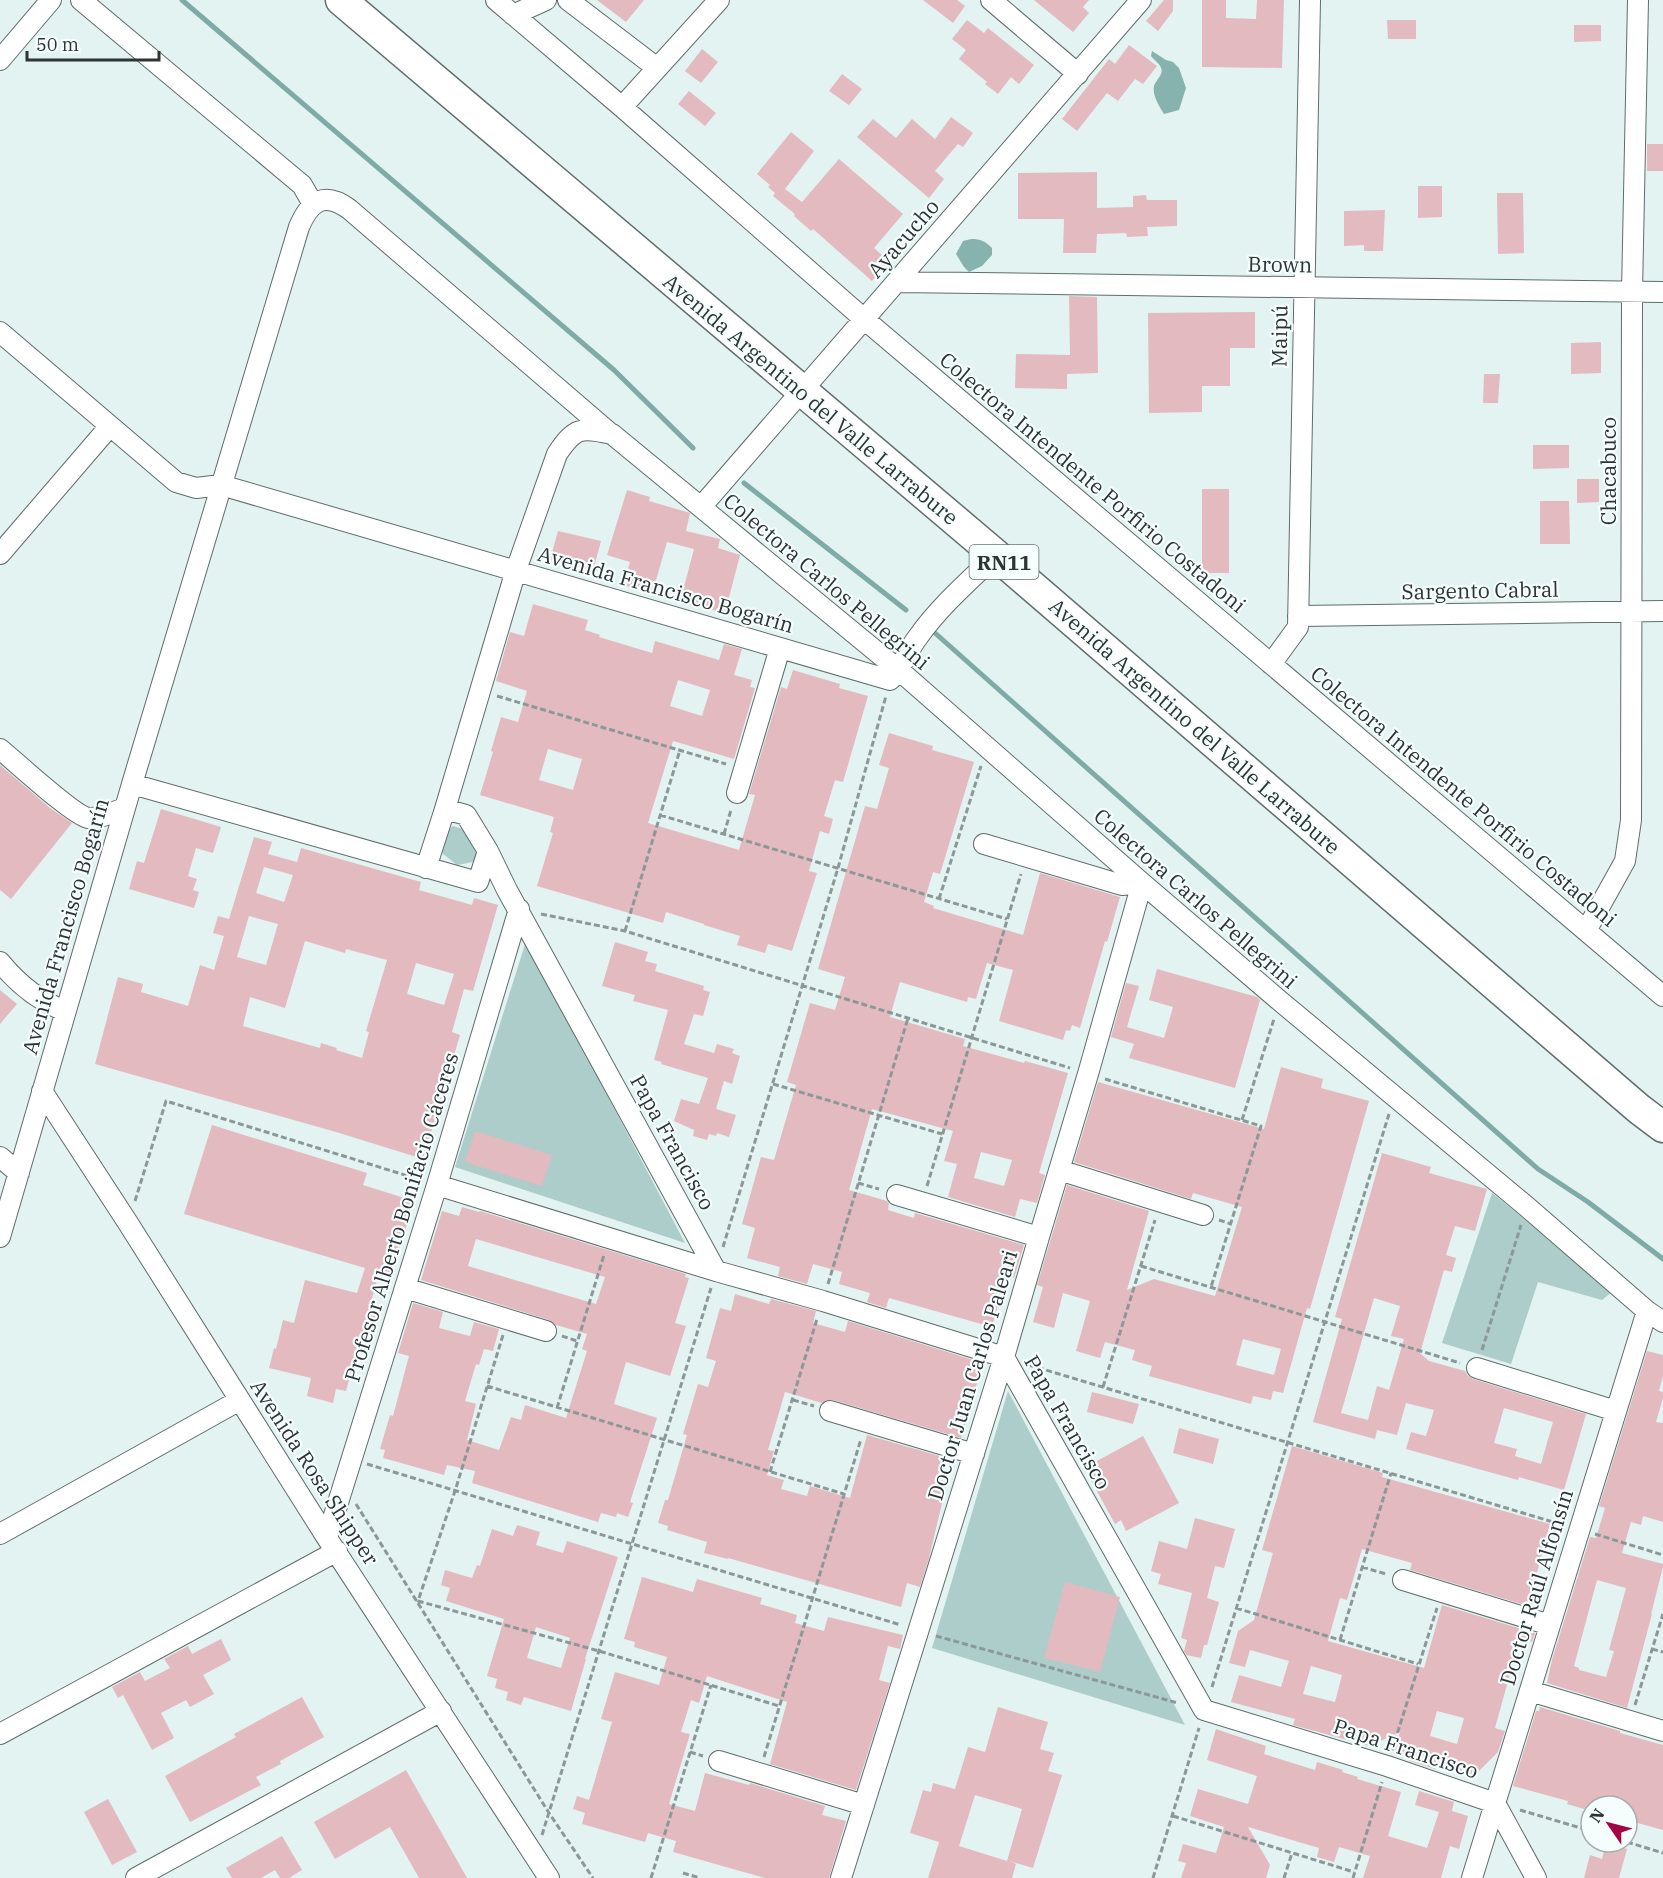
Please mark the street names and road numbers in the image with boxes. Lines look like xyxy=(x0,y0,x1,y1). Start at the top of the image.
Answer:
street label: Ayacucho xyxy=(861,193,945,283)
street label: Brown xyxy=(1247,249,1313,279)
street label: Avenida Argentino del Valle Larrabure xyxy=(658,267,964,531)
street label: Maipú xyxy=(1264,305,1294,367)
street label: Colectora Intendente Porfirio Costadoni xyxy=(934,346,1252,618)
street label: Chacabuco xyxy=(1594,417,1622,525)
street label: Colectora Carlos Pellegrini xyxy=(718,486,936,676)
street label: Avenida Francisco Bogarín xyxy=(535,539,797,639)
road number: RN11 xyxy=(970,545,1038,579)
street label: Sargento Cabral xyxy=(1401,575,1559,605)
street label: Avenida Argentino del Valle Larrabure xyxy=(1044,592,1346,860)
street label: Colectora Intendente Porfirio Costadoni xyxy=(1305,660,1623,932)
street label: Avenida Francisco Bogarín xyxy=(15,795,115,1057)
street label: Colectora Carlos Pellegrini xyxy=(1088,802,1304,994)
street label: Profesor Alberto Bonifacio Cáceres xyxy=(337,1049,465,1385)
street label: Papa Francisco xyxy=(624,1069,722,1215)
street label: Doctor Juan Carlos Paleari xyxy=(921,1246,1023,1504)
street label: Papa Francisco xyxy=(1018,1350,1118,1494)
street label: Avenida Rosa Shipper xyxy=(244,1374,386,1571)
street label: Doctor Raúl Alfonsín xyxy=(1493,1485,1579,1689)
street label: Papa Francisco xyxy=(1330,1711,1482,1785)

